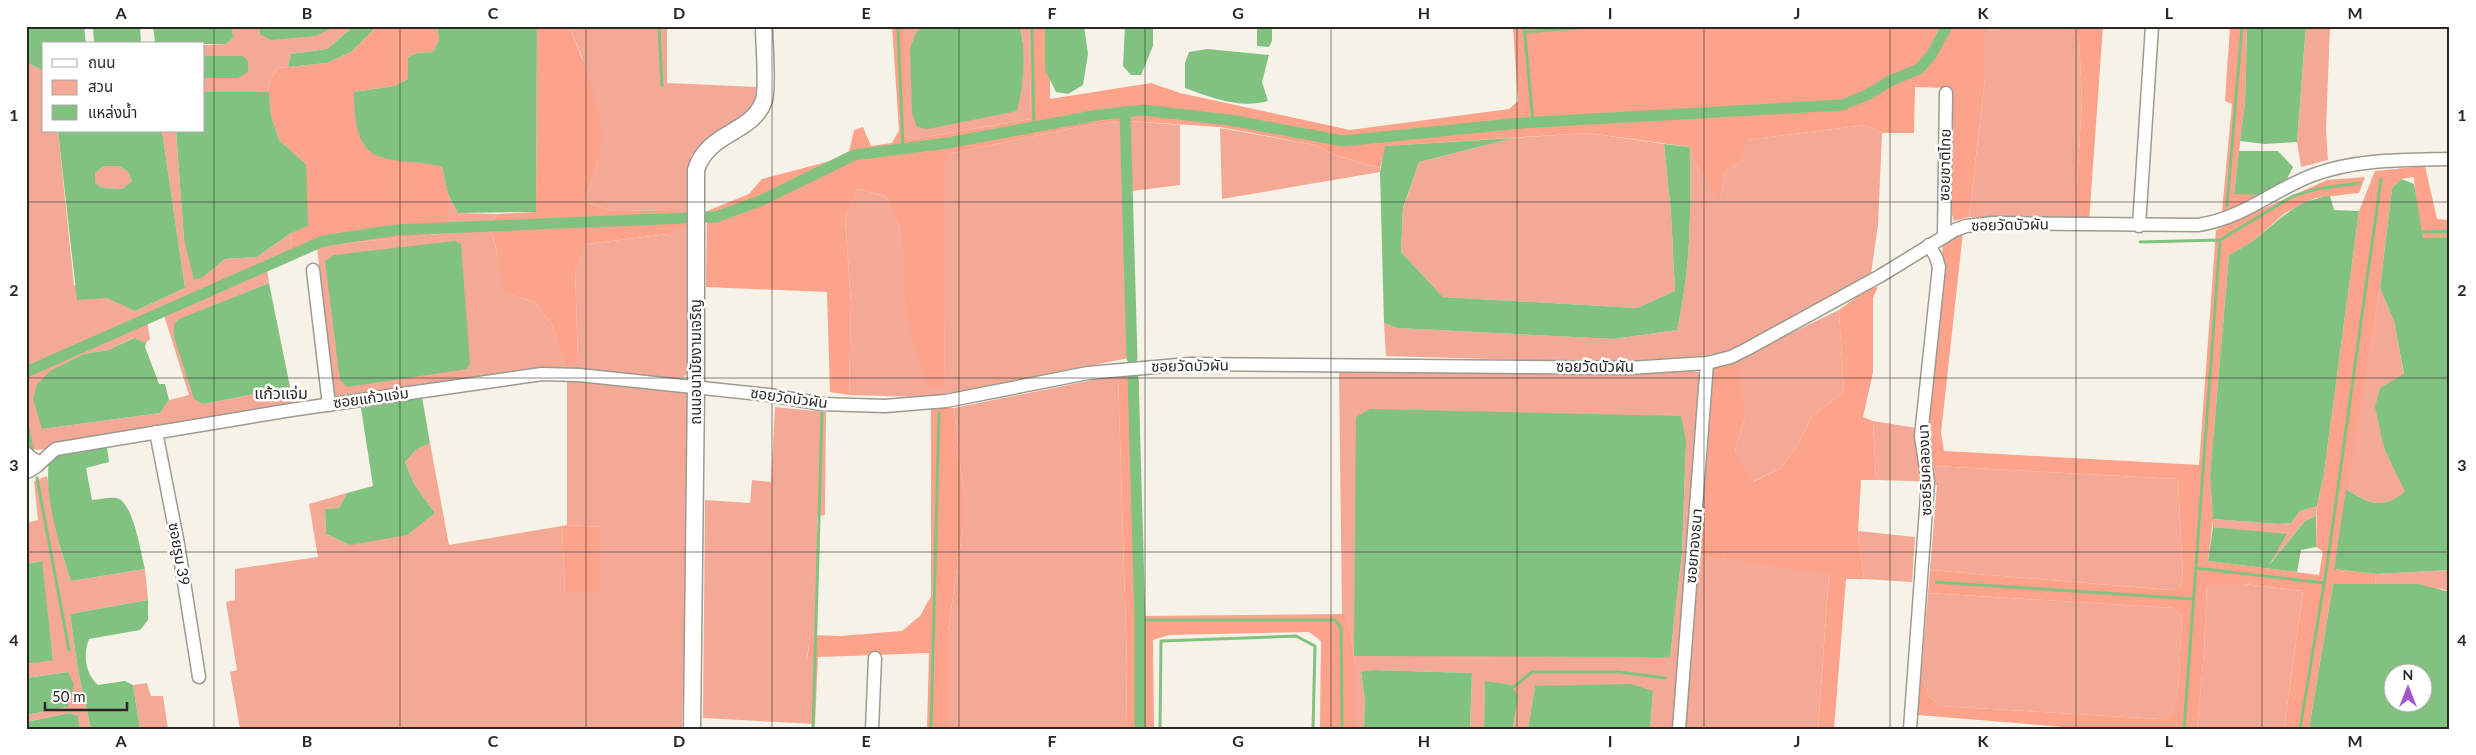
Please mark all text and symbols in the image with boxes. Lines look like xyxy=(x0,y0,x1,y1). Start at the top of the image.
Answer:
text: A xyxy=(114,3,127,22)
text: B xyxy=(302,3,312,22)
text: C xyxy=(488,3,499,22)
text: D xyxy=(673,3,685,22)
text: E xyxy=(861,3,871,22)
text: F xyxy=(1047,3,1057,22)
text: G xyxy=(1232,3,1244,22)
text: H xyxy=(1418,3,1430,22)
text: I xyxy=(1608,3,1612,22)
text: J xyxy=(1794,3,1800,22)
text: K xyxy=(1978,3,1990,22)
text: L xyxy=(2165,3,2174,22)
text: M xyxy=(2347,3,2363,22)
legend xyxy=(42,42,205,132)
text: ถนน xyxy=(88,53,115,71)
text: สวน xyxy=(88,77,113,95)
text: แหล่งน้ำ xyxy=(88,102,137,121)
text: 1 xyxy=(9,105,19,124)
text: 1 xyxy=(2457,105,2467,124)
street label: ซอยชาติไทย xyxy=(1934,129,1954,201)
street label: ซอยวัดบัวผัน xyxy=(1971,214,2049,234)
text: 2 xyxy=(9,280,19,299)
text: 2 xyxy=(2457,280,2467,299)
street label: ถนนอนามัยงามเจริญ xyxy=(686,299,704,425)
street label: ซอยวัดบัวผัน xyxy=(1151,355,1229,375)
street label: ซอยวัดบัวผัน xyxy=(1556,357,1634,375)
district label: แก้วแจ่ม xyxy=(254,383,308,402)
street label: ซอยแก้วแจ่ม xyxy=(332,383,410,411)
street label: ซอยวัดบัวผัน xyxy=(749,383,829,411)
street label: ซอยริมคลองนา xyxy=(1913,424,1935,516)
text: 3 xyxy=(9,455,19,474)
text: 3 xyxy=(2457,455,2467,474)
street label: ซอยทองธนา xyxy=(1681,508,1705,584)
street label: ซอยรูม 39 xyxy=(165,521,194,587)
text: 4 xyxy=(9,630,19,649)
text: 4 xyxy=(2457,630,2467,649)
north arrow xyxy=(2384,662,2434,712)
text: N xyxy=(2403,666,2413,683)
scale bar xyxy=(45,680,128,712)
text: 50 m xyxy=(52,687,86,705)
text: A xyxy=(114,731,127,750)
text: B xyxy=(302,731,312,750)
text: C xyxy=(488,731,499,750)
text: D xyxy=(673,731,685,750)
text: E xyxy=(861,731,871,750)
text: F xyxy=(1047,731,1057,750)
text: G xyxy=(1232,731,1244,750)
text: H xyxy=(1418,731,1430,750)
text: I xyxy=(1608,731,1612,750)
text: J xyxy=(1794,731,1800,750)
text: K xyxy=(1978,731,1990,750)
text: L xyxy=(2165,731,2174,750)
text: M xyxy=(2347,731,2363,750)

